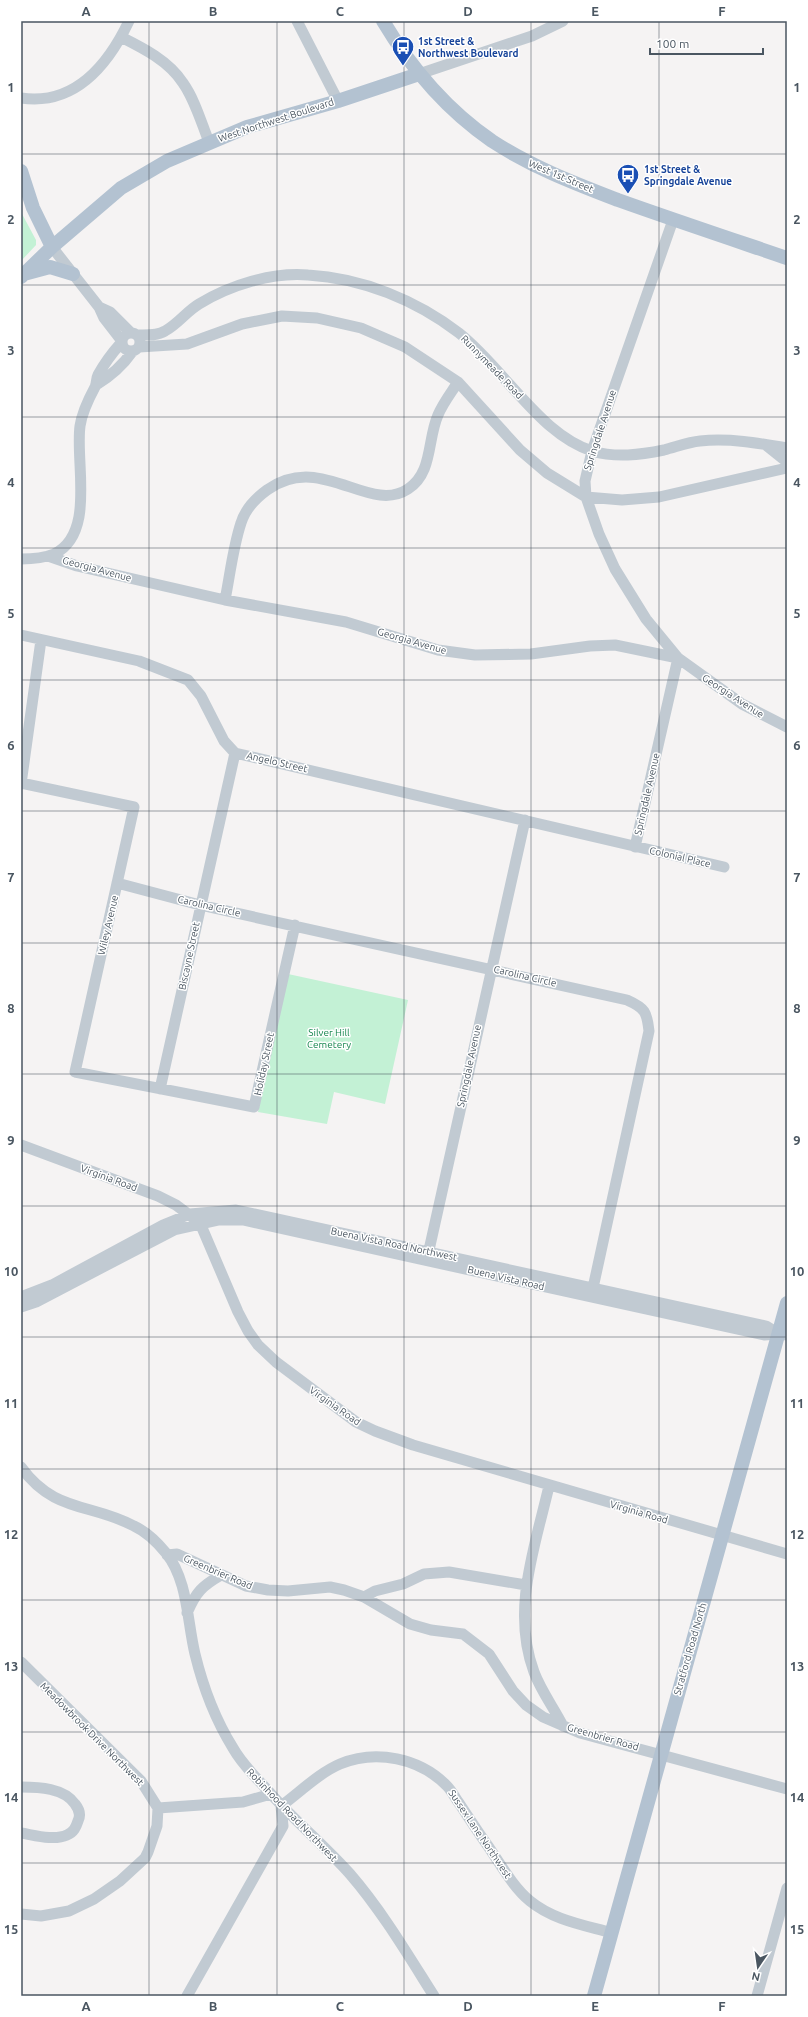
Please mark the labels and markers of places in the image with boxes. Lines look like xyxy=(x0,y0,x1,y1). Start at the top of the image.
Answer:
bus stop icon: 1st Street & Northwest Boulevard xyxy=(390,34,416,67)
place label: 1st Street & Northwest Boulevard xyxy=(418,36,519,59)
bus stop icon: 1st Street & Springdale Avenue xyxy=(615,162,641,195)
place label: 1st Street & Springdale Avenue xyxy=(644,164,732,187)

